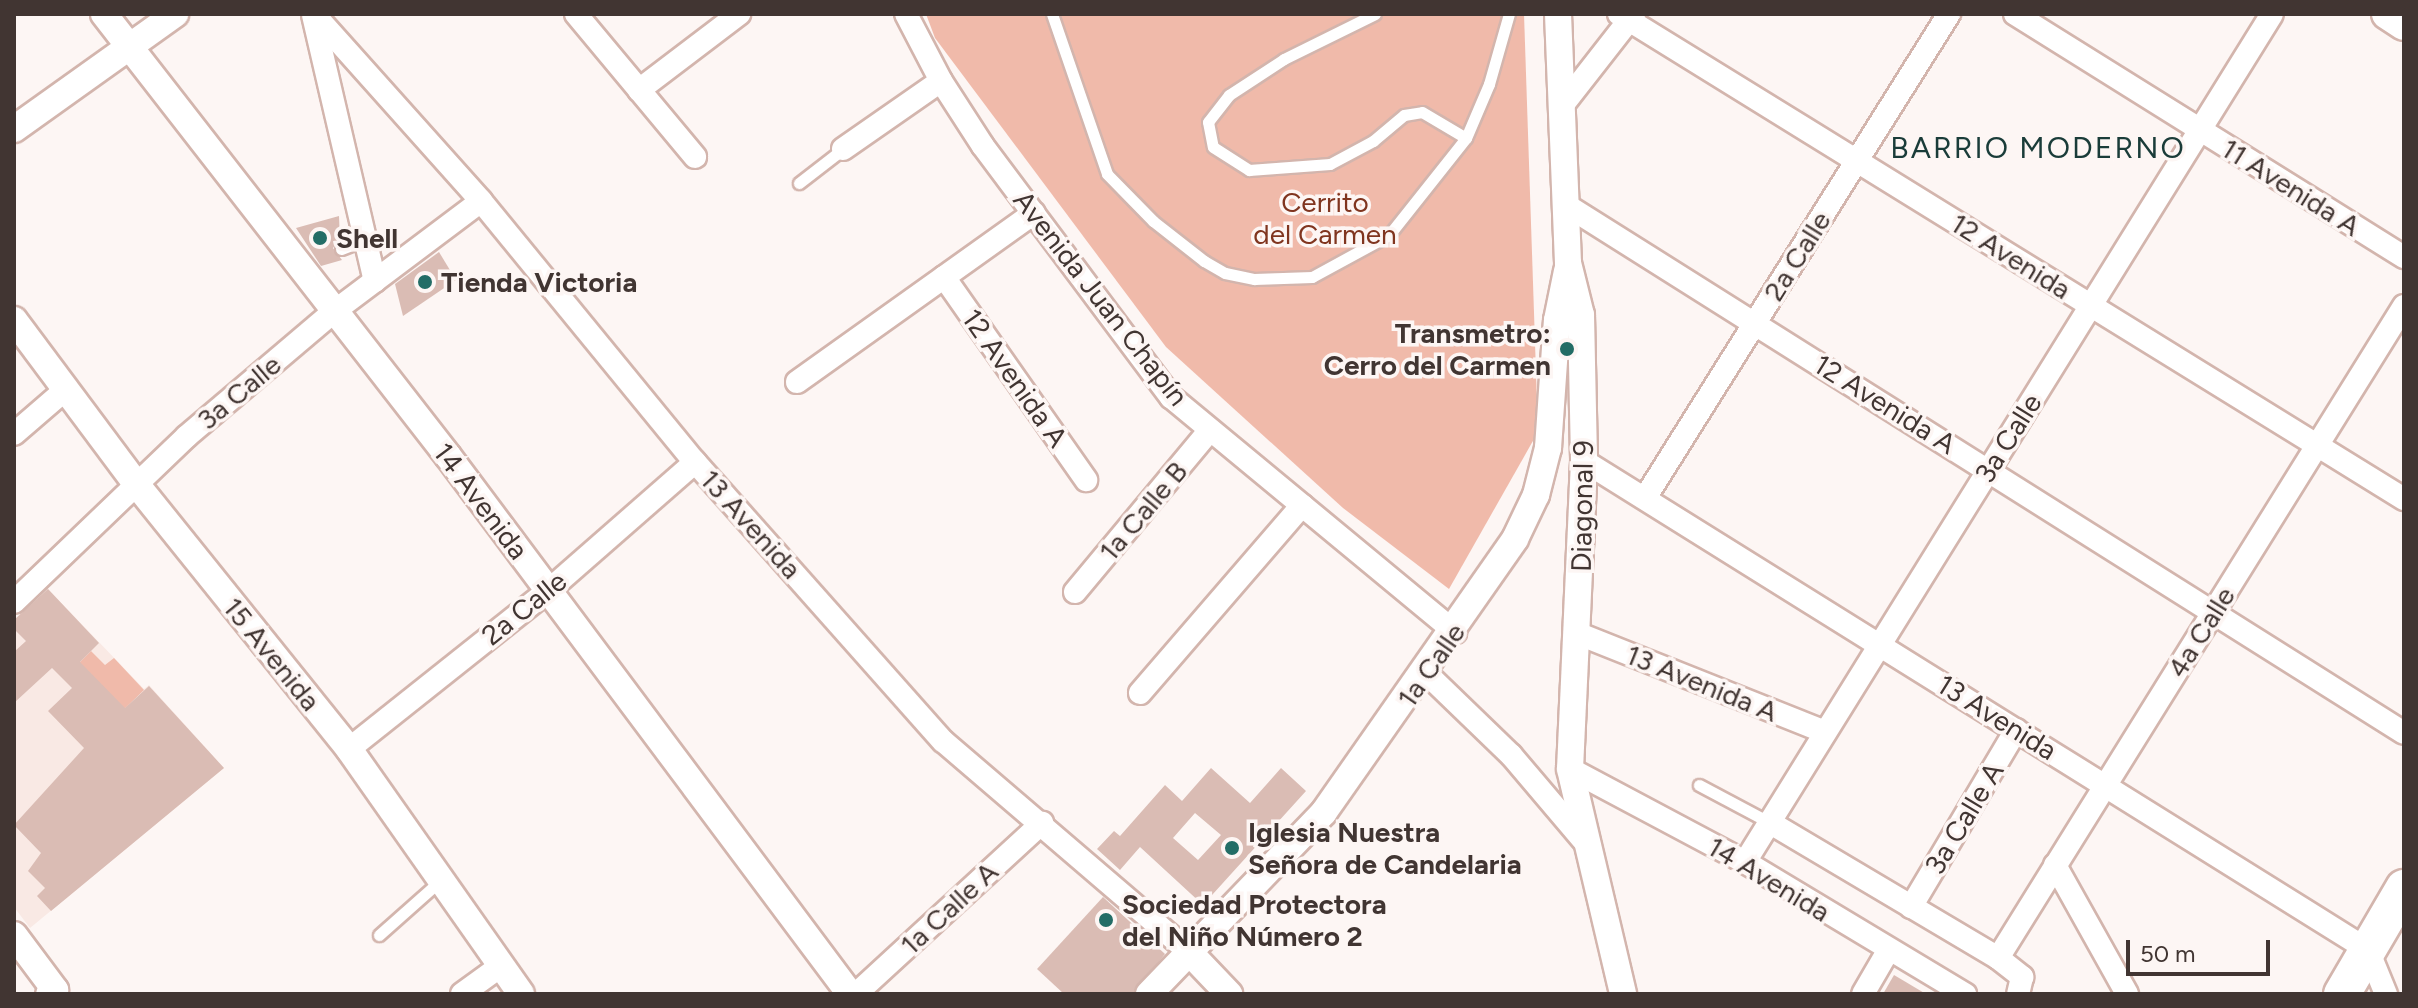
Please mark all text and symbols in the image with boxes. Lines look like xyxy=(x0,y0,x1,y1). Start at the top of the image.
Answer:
district label: BARRIO MODERNO xyxy=(1890,130,2186,166)
street label: 11 Avenida A xyxy=(2216,131,2366,243)
street label: Avenida Juan Chapín xyxy=(1007,184,1195,412)
park label: Cerrito del Carmen xyxy=(1253,185,1397,251)
street label: 2a Calle xyxy=(1757,205,1837,307)
street label: 12 Avenida xyxy=(1945,206,2077,306)
place label: Shell xyxy=(336,221,398,255)
marker: Shell xyxy=(311,229,329,247)
place label: Tienda Victoria xyxy=(441,265,637,299)
marker: Tienda Victoria xyxy=(416,273,434,291)
street label: 12 Avenida A xyxy=(955,302,1075,454)
place label: Transmetro: Cerro del Carmen xyxy=(1324,316,1551,382)
marker: Transmetro: Cerro del Carmen xyxy=(1558,340,1576,358)
street label: 3a Calle xyxy=(190,347,288,437)
street label: 12 Avenida A xyxy=(1808,347,1962,461)
street label: 3a Calle xyxy=(1968,387,2048,489)
street label: 14 Avenida xyxy=(426,436,536,566)
street label: Diagonal 9 xyxy=(1564,440,1600,572)
street label: 1a Calle B xyxy=(1092,455,1194,567)
street label: 13 Avenida xyxy=(693,463,809,585)
street label: 2a Calle xyxy=(475,564,573,652)
street label: 4a Calle xyxy=(2160,580,2242,684)
street label: 15 Avenida xyxy=(216,591,328,717)
street label: 1a Calle xyxy=(1390,617,1472,713)
street label: 13 Avenida A xyxy=(1621,637,1783,729)
street label: 13 Avenida xyxy=(1931,667,2063,767)
street label: 3a Calle A xyxy=(1918,756,2010,880)
place label: Iglesia Nuestra Señora de Candelaria xyxy=(1248,815,1522,881)
street label: 14 Avenida xyxy=(1702,829,1836,929)
marker: Iglesia Nuestra Señora de Candelaria xyxy=(1223,839,1241,857)
street label: 1a Calle A xyxy=(893,855,1005,961)
place label: Sociedad Protectora del Niño Número 2 xyxy=(1122,887,1387,953)
marker: Sociedad Protectora del Niño Número 2 xyxy=(1097,911,1115,929)
scale bar xyxy=(2130,924,2274,974)
text: 50 m xyxy=(2140,939,2196,968)

